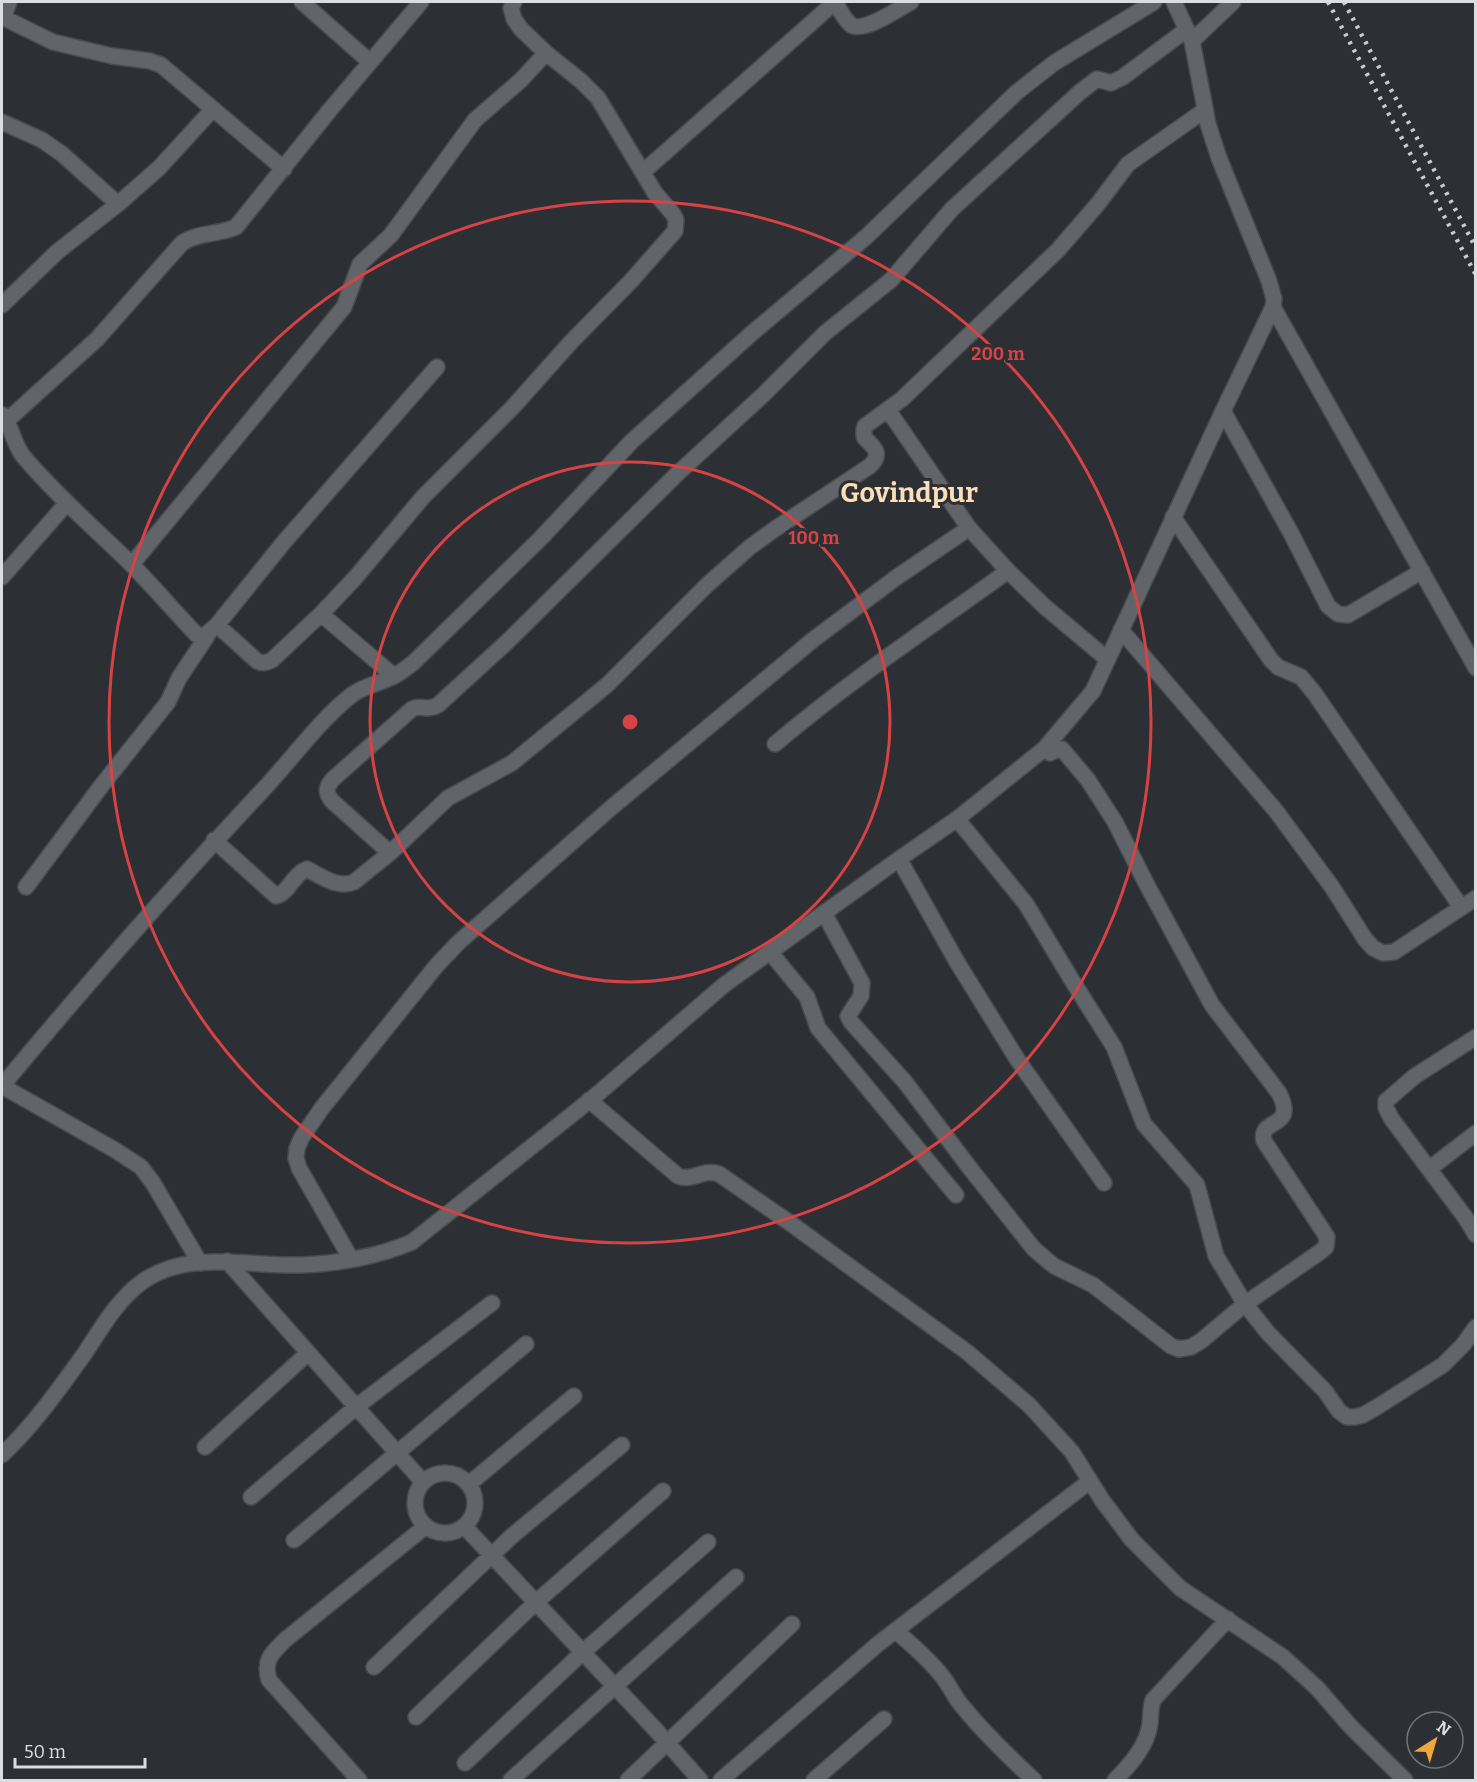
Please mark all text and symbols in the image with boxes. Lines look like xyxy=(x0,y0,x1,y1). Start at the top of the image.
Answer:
text: 200 m xyxy=(971,343,1025,365)
district label: Govindpur xyxy=(840,477,978,509)
text: 100 m xyxy=(788,527,840,549)
centre of rings xyxy=(620,712,640,732)
north arrow xyxy=(1405,1710,1465,1770)
text: N xyxy=(1433,1717,1454,1740)
scale bar xyxy=(15,1731,146,1769)
text: 50 m xyxy=(24,1741,66,1763)

